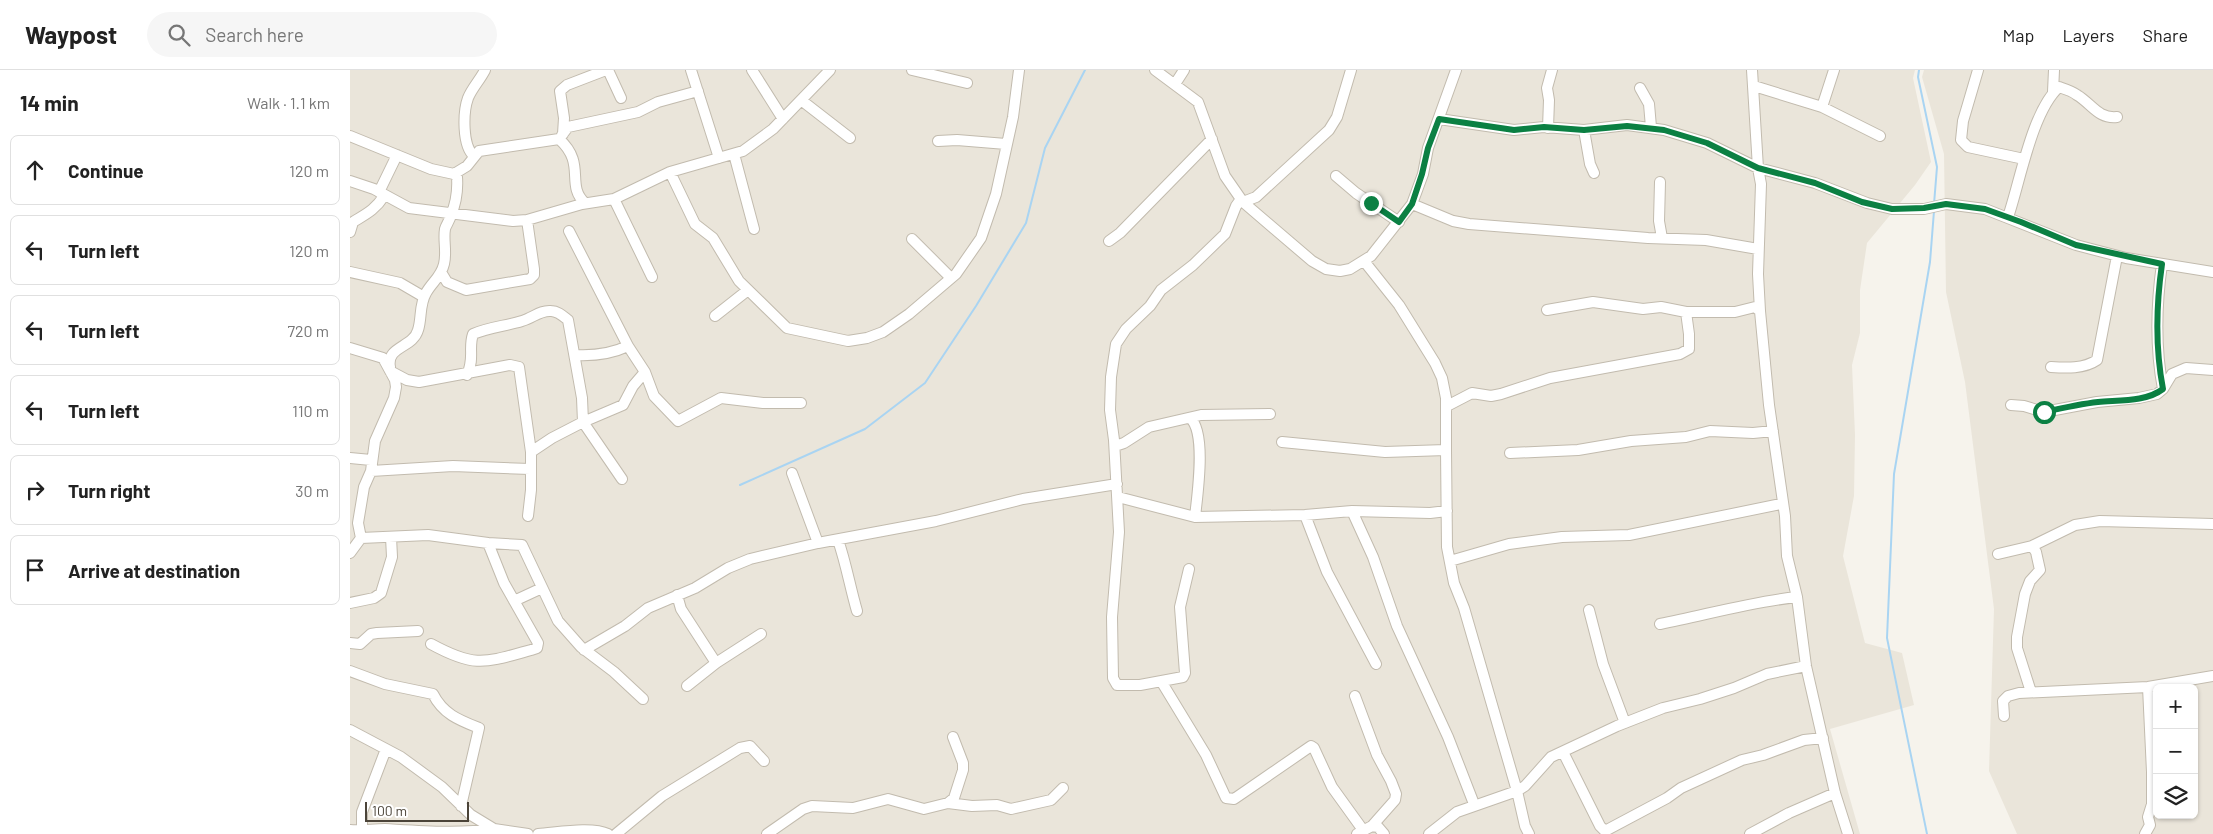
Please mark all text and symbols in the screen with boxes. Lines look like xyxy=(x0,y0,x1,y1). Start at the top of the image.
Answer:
search box xyxy=(147,12,497,57)
text: Waypost xyxy=(25,20,117,49)
icon: search xyxy=(165,21,193,49)
text: Search here xyxy=(205,23,304,46)
text: Map xyxy=(2002,24,2034,46)
text: Layers xyxy=(2062,24,2115,46)
text: Share xyxy=(2143,24,2188,46)
text: 14 min xyxy=(20,90,79,115)
text: Walk · 1.1 km xyxy=(247,93,330,112)
icon: ahead xyxy=(21,156,49,184)
text: Continue xyxy=(68,159,144,182)
text: 120 m xyxy=(289,161,329,180)
route end xyxy=(1360,192,1383,215)
icon: left xyxy=(21,236,49,264)
text: Turn left xyxy=(68,239,139,262)
text: 120 m xyxy=(289,241,329,260)
icon: left xyxy=(21,316,49,344)
text: Turn left xyxy=(68,319,139,342)
text: 720 m xyxy=(287,321,329,340)
icon: left xyxy=(21,396,49,424)
text: Turn left xyxy=(68,399,139,422)
text: 110 m xyxy=(292,401,329,420)
route start xyxy=(2033,401,2056,424)
icon: right xyxy=(21,476,49,504)
text: Turn right xyxy=(68,479,150,502)
text: 30 m xyxy=(295,481,329,500)
icon: arrive xyxy=(21,556,49,584)
text: Arrive at destination xyxy=(68,559,240,582)
map controls xyxy=(2153,684,2198,819)
button: + xyxy=(2153,684,2198,729)
button: − xyxy=(2153,729,2198,774)
button: layers xyxy=(2153,774,2198,819)
scale bar xyxy=(365,799,469,822)
text: 100 m xyxy=(372,802,407,819)

